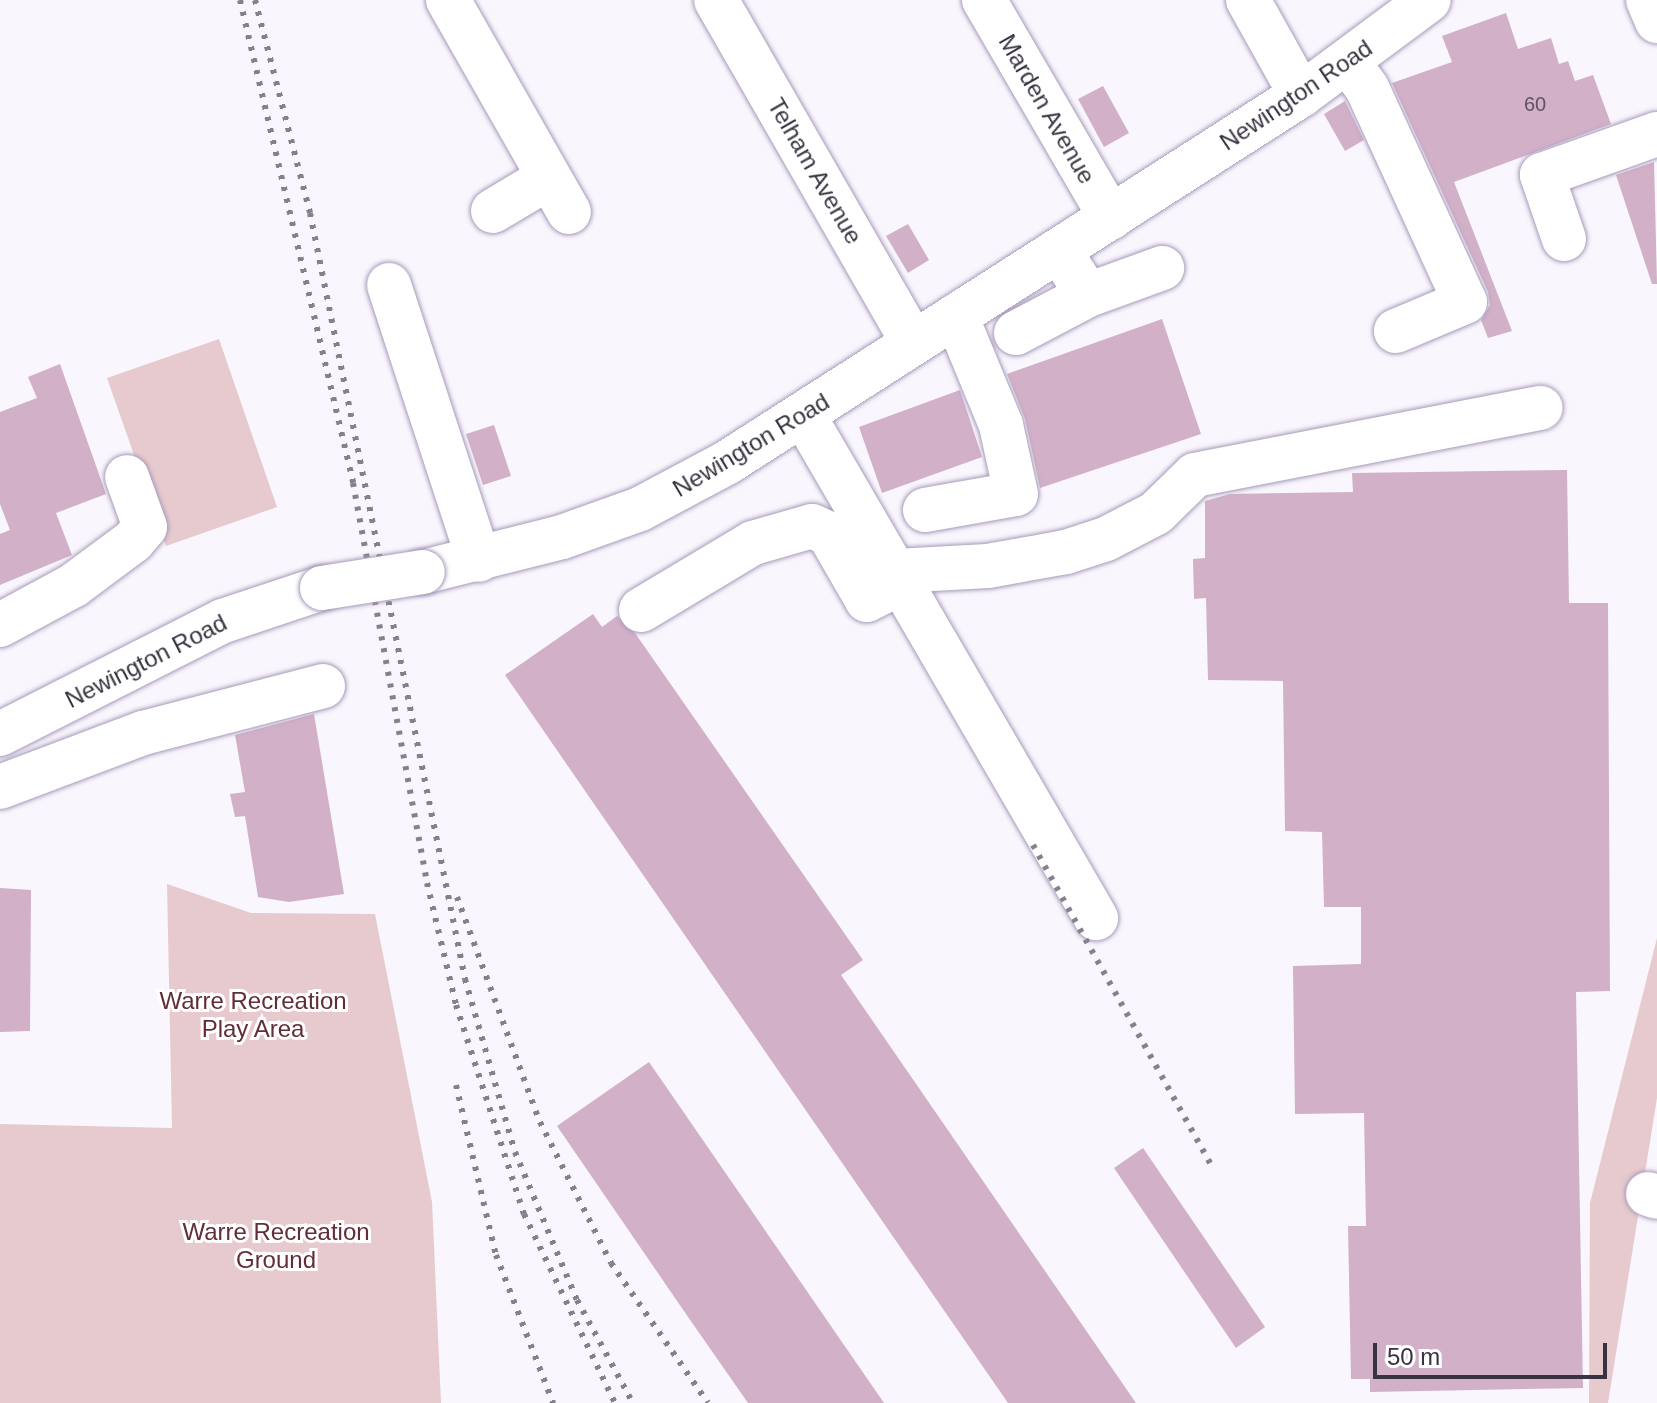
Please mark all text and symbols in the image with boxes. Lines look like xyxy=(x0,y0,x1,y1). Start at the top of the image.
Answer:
street label: Marden Avenue xyxy=(992,29,1102,189)
street label: Newington Road xyxy=(1214,33,1378,157)
street label: Telham Avenue xyxy=(761,92,869,250)
house number: 60 xyxy=(1524,92,1546,116)
street label: Newington Road xyxy=(668,387,834,503)
street label: Newington Road xyxy=(60,608,232,714)
park label: Warre Recreation Play Area xyxy=(159,987,347,1043)
park label: Warre Recreation Ground xyxy=(182,1218,370,1274)
scale bar xyxy=(1377,1327,1611,1377)
text: 50 m xyxy=(1387,1343,1440,1370)

